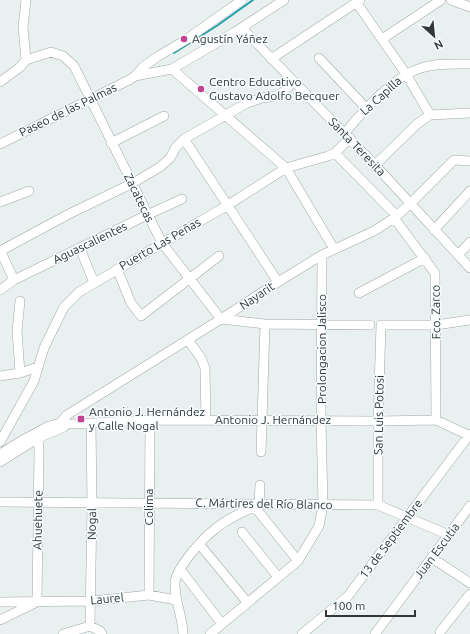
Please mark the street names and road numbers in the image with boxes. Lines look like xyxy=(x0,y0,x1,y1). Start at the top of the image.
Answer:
street label: La Capilla xyxy=(357,74,404,118)
street label: Paseo de las Palmas xyxy=(17,80,119,139)
street label: Santa Teresita xyxy=(326,115,388,178)
street label: Zacatecas xyxy=(122,171,157,224)
street label: Puerto Las Peñas xyxy=(117,215,203,272)
street label: Aguascalientes xyxy=(51,219,129,266)
street label: Nayarit xyxy=(237,279,277,312)
street label: Fco. Zarco xyxy=(429,285,442,339)
street label: Prolongacion Jalisco xyxy=(315,294,328,404)
street label: San Luis Potosi xyxy=(371,375,386,455)
street label: Antonio J. Hernández xyxy=(215,413,332,426)
street label: Colima xyxy=(142,489,155,525)
street label: Ahuehuete xyxy=(30,490,45,550)
street label: C. Mártires del Río Blanco xyxy=(195,496,333,511)
street label: 13 de Septiembre xyxy=(357,497,425,581)
street label: Nogal xyxy=(85,508,98,540)
street label: Juan Escutia xyxy=(411,520,462,581)
street label: Laurel xyxy=(90,591,124,606)

